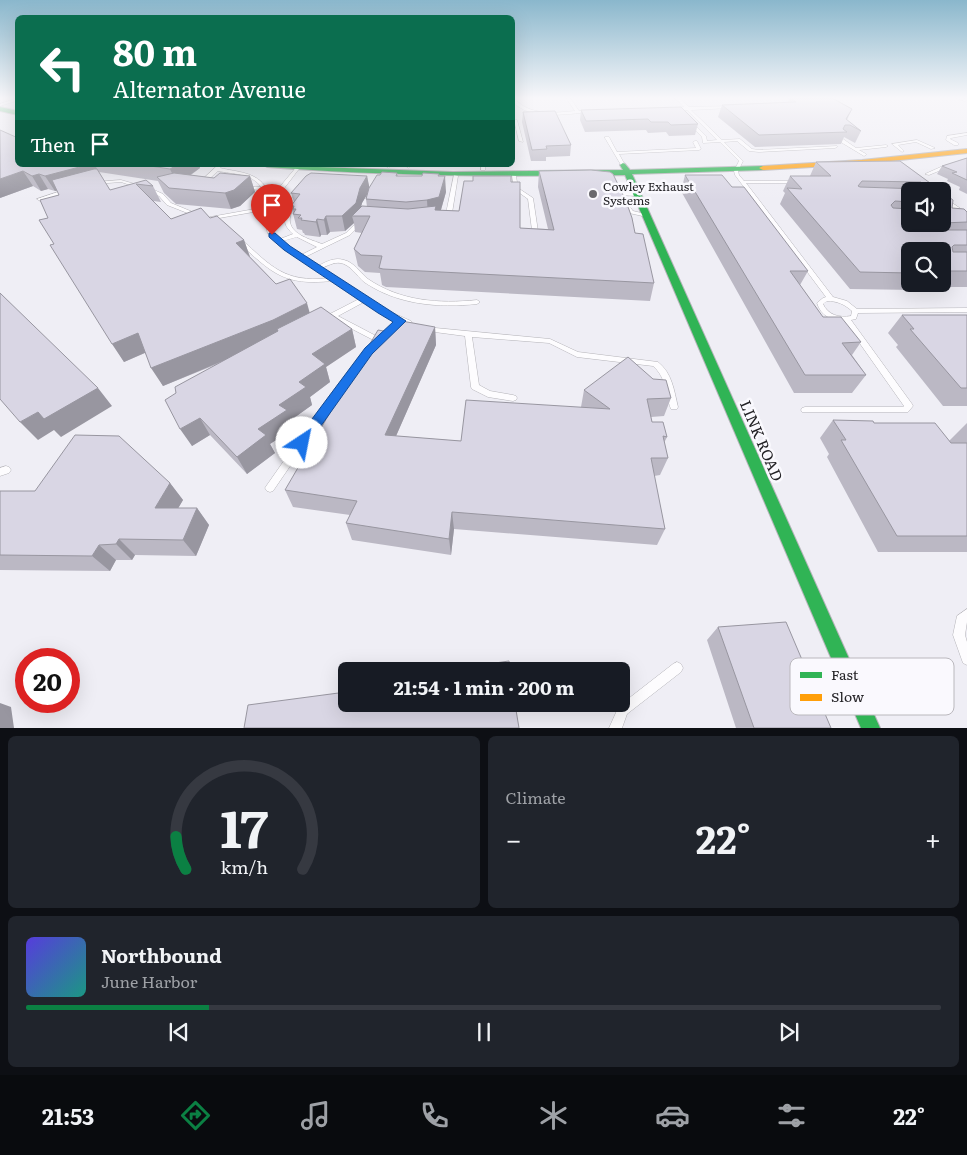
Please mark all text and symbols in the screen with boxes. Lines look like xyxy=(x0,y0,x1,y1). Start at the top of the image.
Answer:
text: 80 m xyxy=(113,25,197,77)
icon: left xyxy=(30,35,95,100)
text: Alternator Avenue xyxy=(113,72,306,105)
text: Then xyxy=(30,130,76,158)
icon: arrive xyxy=(86,130,114,158)
place label: Cowley Exhaust Systems xyxy=(603,177,694,209)
map controls xyxy=(901,182,951,292)
button: sound xyxy=(901,182,951,232)
pin xyxy=(251,184,293,235)
marker: Cowley Exhaust Systems xyxy=(587,188,599,200)
icon: arrive xyxy=(258,191,286,219)
button: search xyxy=(901,242,951,292)
street label: LINK ROAD xyxy=(735,396,790,485)
position arrow xyxy=(275,416,327,468)
speed limit sign: 20 xyxy=(15,648,80,713)
legend xyxy=(790,658,954,715)
text: Fast xyxy=(831,664,859,684)
text: 21:54 · 1 min · 200 m xyxy=(394,673,574,701)
text: Slow xyxy=(831,686,864,706)
text: Climate xyxy=(506,785,566,809)
text: 17 xyxy=(220,787,268,864)
text: 22° xyxy=(696,809,751,866)
text: − xyxy=(506,817,522,859)
text: + xyxy=(925,817,941,859)
text: km/h xyxy=(220,853,268,880)
text: Northbound xyxy=(101,941,222,969)
text: June Harbor xyxy=(101,969,197,993)
icon: previous xyxy=(165,1018,193,1046)
icon: pause xyxy=(470,1018,498,1046)
icon: next xyxy=(775,1018,803,1046)
icon: directions xyxy=(178,1098,213,1133)
icon: music xyxy=(298,1098,333,1133)
icon: phone xyxy=(417,1098,452,1133)
icon: climate xyxy=(536,1098,571,1133)
icon: car xyxy=(655,1098,690,1133)
icon: filters xyxy=(774,1098,809,1133)
text: 21:53 xyxy=(42,1099,94,1132)
text: 22° xyxy=(893,1099,925,1132)

